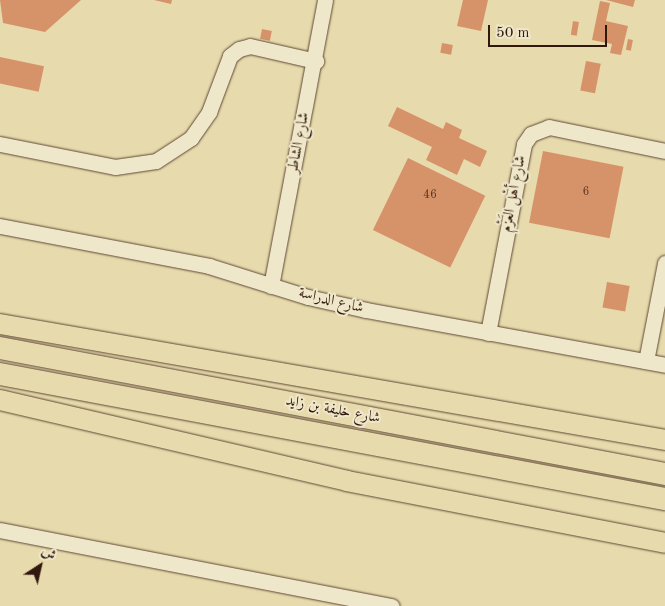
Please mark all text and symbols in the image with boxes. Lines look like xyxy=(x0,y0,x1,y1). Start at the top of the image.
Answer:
scale bar xyxy=(490,15,609,47)
text: 50 m xyxy=(496,26,530,41)
street label: شارع الشاطر xyxy=(284,111,314,175)
street label: شارع أهْل العَزْم xyxy=(498,154,530,234)
house number: 6 xyxy=(583,186,589,200)
house number: 46 xyxy=(423,189,437,203)
street label: شارع الدراسة xyxy=(297,284,365,318)
street label: شارع خليفة بن زايد xyxy=(284,392,382,428)
north arrow xyxy=(15,541,65,591)
text: ش xyxy=(39,544,58,563)

